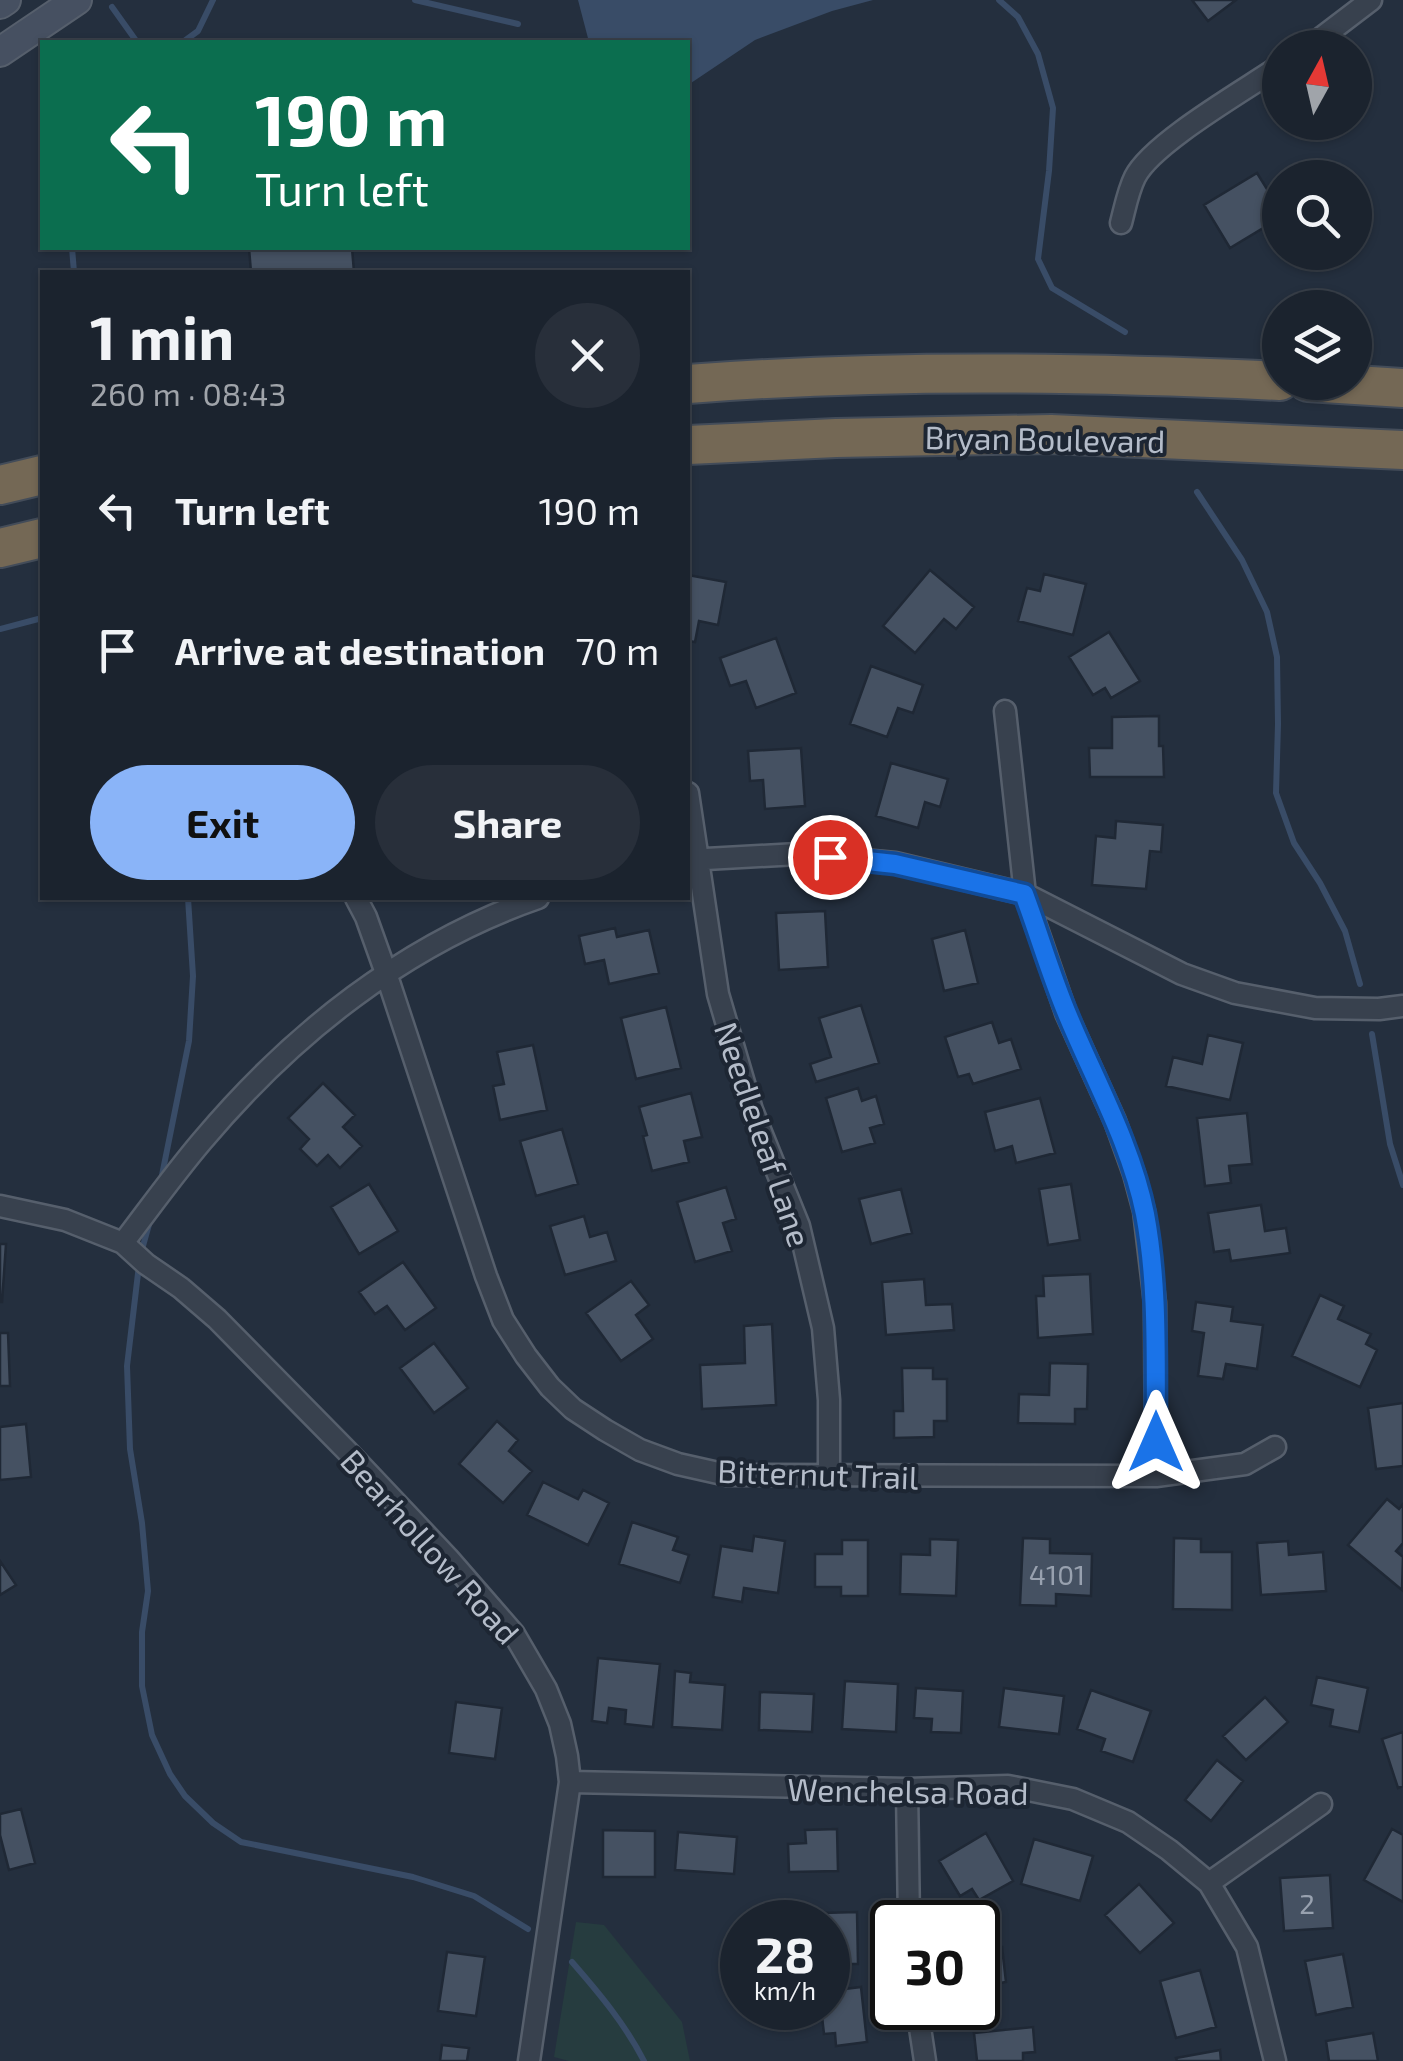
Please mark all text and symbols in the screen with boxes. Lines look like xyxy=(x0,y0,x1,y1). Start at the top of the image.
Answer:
north arrow xyxy=(1262,30,1372,140)
map controls xyxy=(1262,30,1372,400)
text: 190 m xyxy=(255,76,448,160)
icon: left xyxy=(90,80,220,210)
button: search xyxy=(1262,160,1372,270)
text: Turn left xyxy=(255,161,429,215)
button: layers xyxy=(1262,290,1372,400)
text: 1 min xyxy=(90,300,234,372)
button: close xyxy=(535,303,640,408)
text: 260 m · 08:43 xyxy=(90,374,286,412)
street label: Bryan Boulevard xyxy=(924,417,1166,459)
icon: left xyxy=(90,483,145,538)
text: Turn left xyxy=(175,487,330,533)
text: 190 m xyxy=(538,487,640,533)
icon: arrive xyxy=(90,623,145,678)
text: Arrive at destination xyxy=(175,627,545,673)
text: 70 m xyxy=(575,627,659,673)
button: Exit xyxy=(90,765,355,880)
button: Share xyxy=(375,765,640,880)
pin xyxy=(788,815,873,900)
icon: arrive xyxy=(803,830,858,885)
street label: Needleleaf Lane xyxy=(708,1017,820,1251)
position arrow xyxy=(1104,1390,1208,1494)
street label: Bearhollow Road xyxy=(334,1441,528,1651)
street label: Bitternut Trail xyxy=(717,1451,920,1496)
house number: 4101 xyxy=(1029,1557,1085,1591)
street label: Wenchelsa Road xyxy=(787,1769,1029,1811)
house number: 2 xyxy=(1299,1886,1315,1920)
speed limit sign: 30 xyxy=(870,1900,1000,2030)
text: 28 xyxy=(755,1923,815,1983)
text: km/h xyxy=(754,1975,816,2005)

